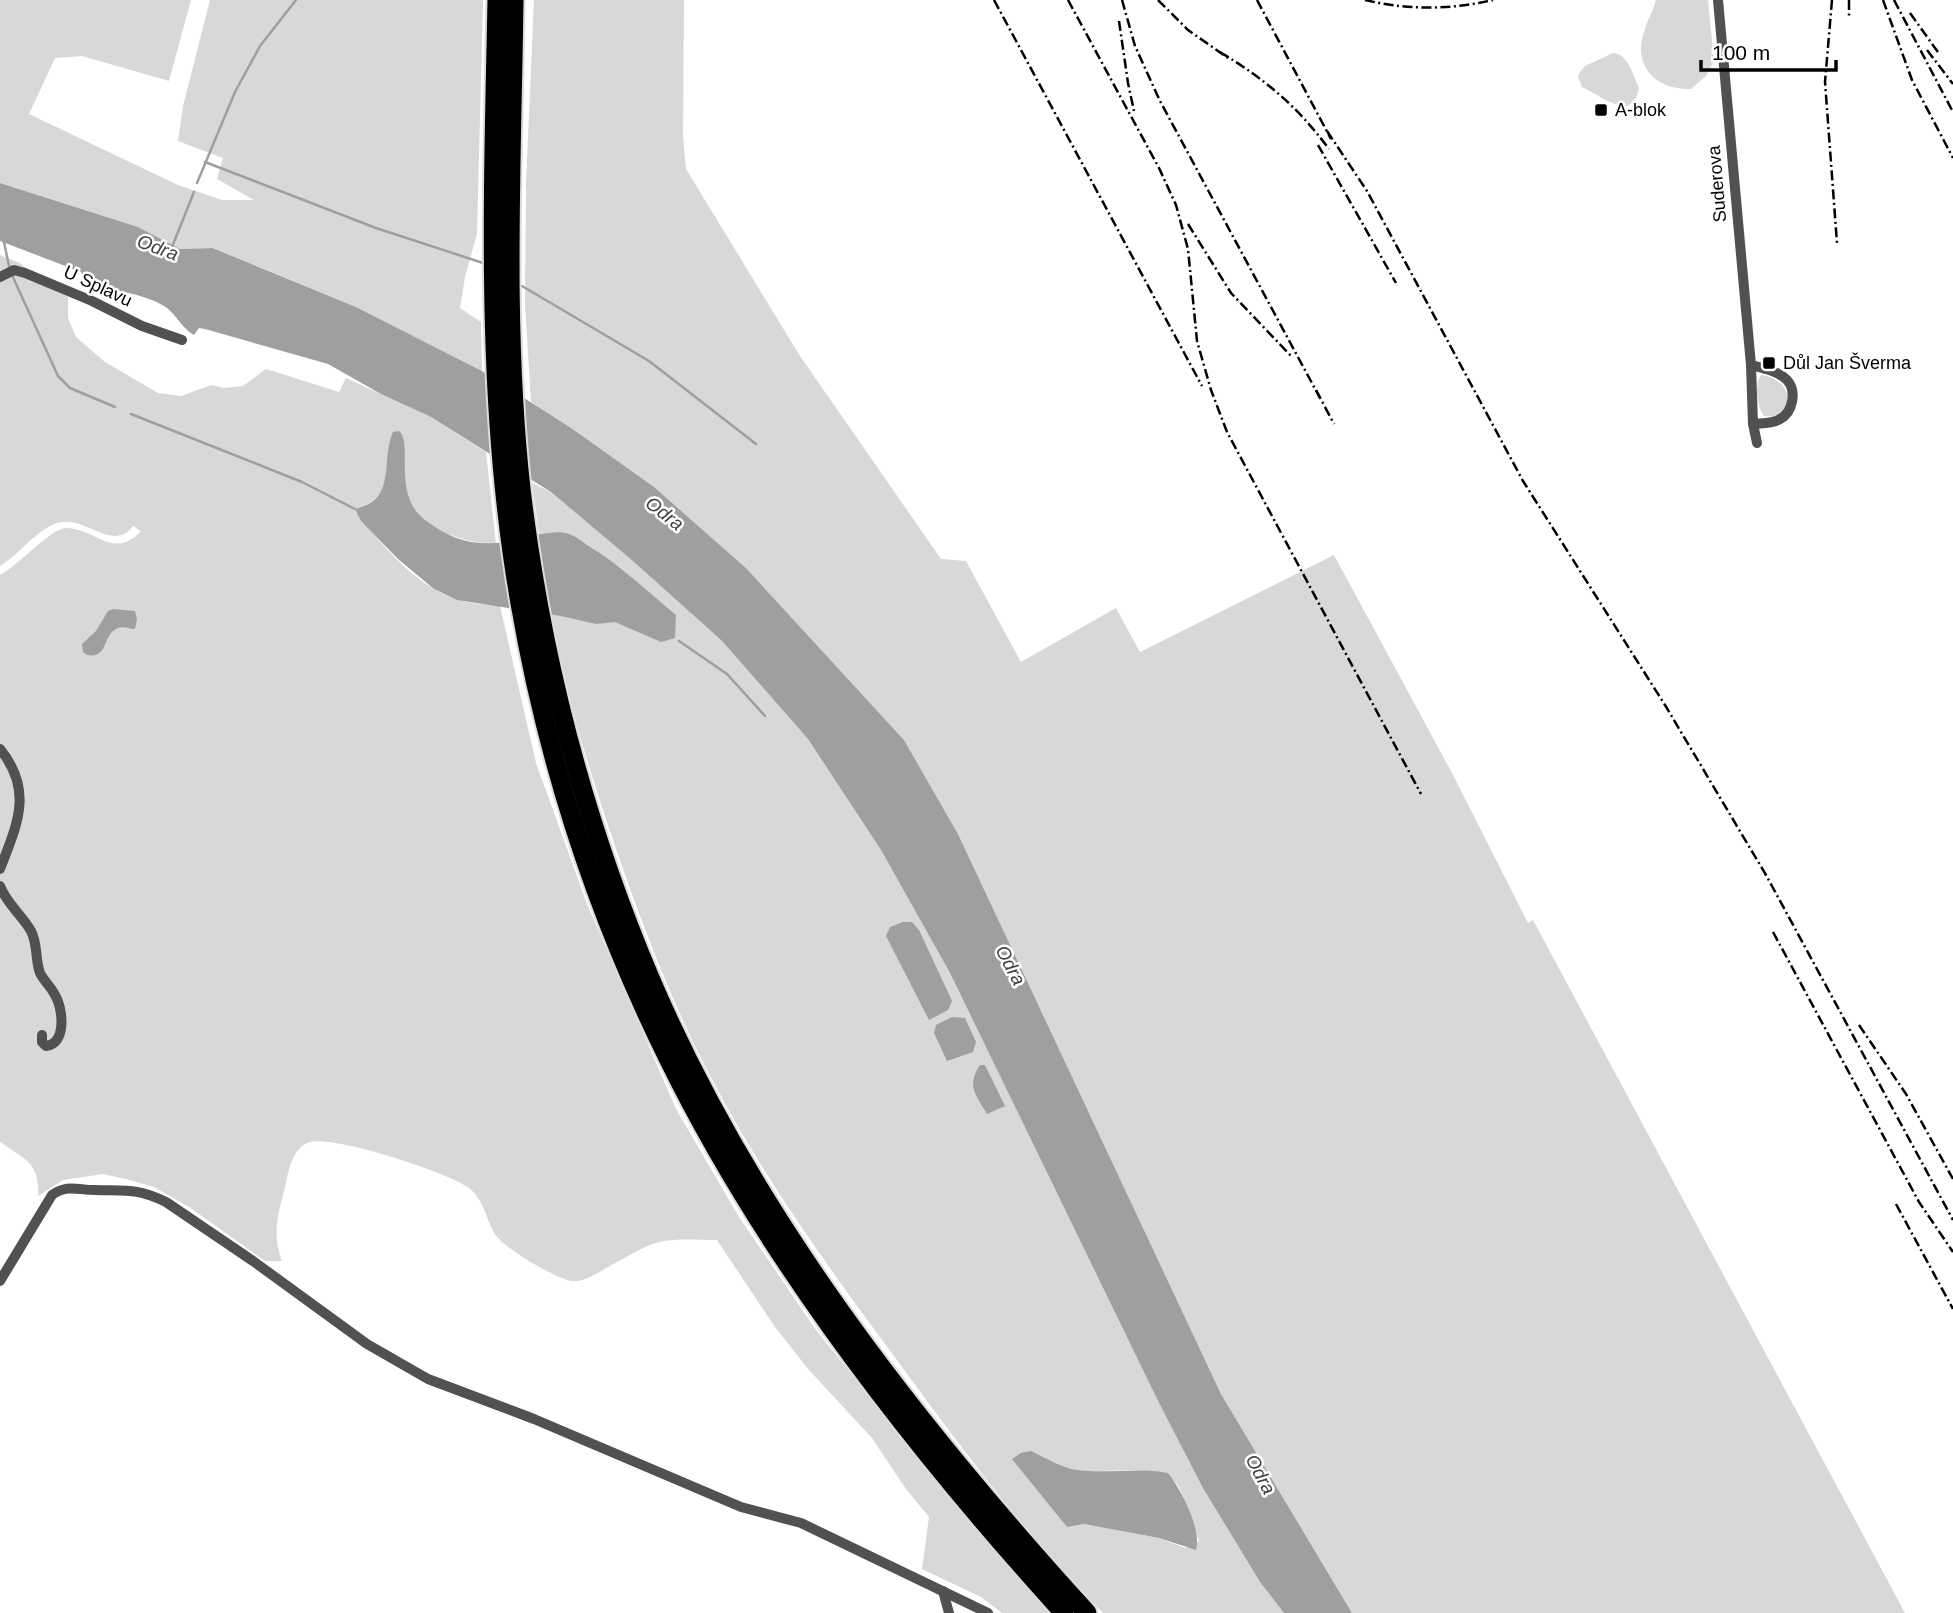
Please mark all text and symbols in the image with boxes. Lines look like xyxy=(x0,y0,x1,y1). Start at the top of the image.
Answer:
scale bar xyxy=(1701,28,1836,72)
text: 100 m xyxy=(1712,41,1770,64)
place label: A-blok xyxy=(1615,100,1667,120)
marker: A-blok xyxy=(1593,102,1609,118)
street label: Suderova xyxy=(1704,144,1730,223)
water label: Odra xyxy=(134,230,181,265)
street label: U Splavu xyxy=(61,262,135,310)
place label: Důl Jan Šverma xyxy=(1783,352,1912,373)
marker: Důl Jan Šverma xyxy=(1761,355,1777,371)
water label: Odra xyxy=(642,492,688,535)
water label: Odra xyxy=(991,942,1030,989)
water label: Odra xyxy=(1241,1451,1280,1498)

